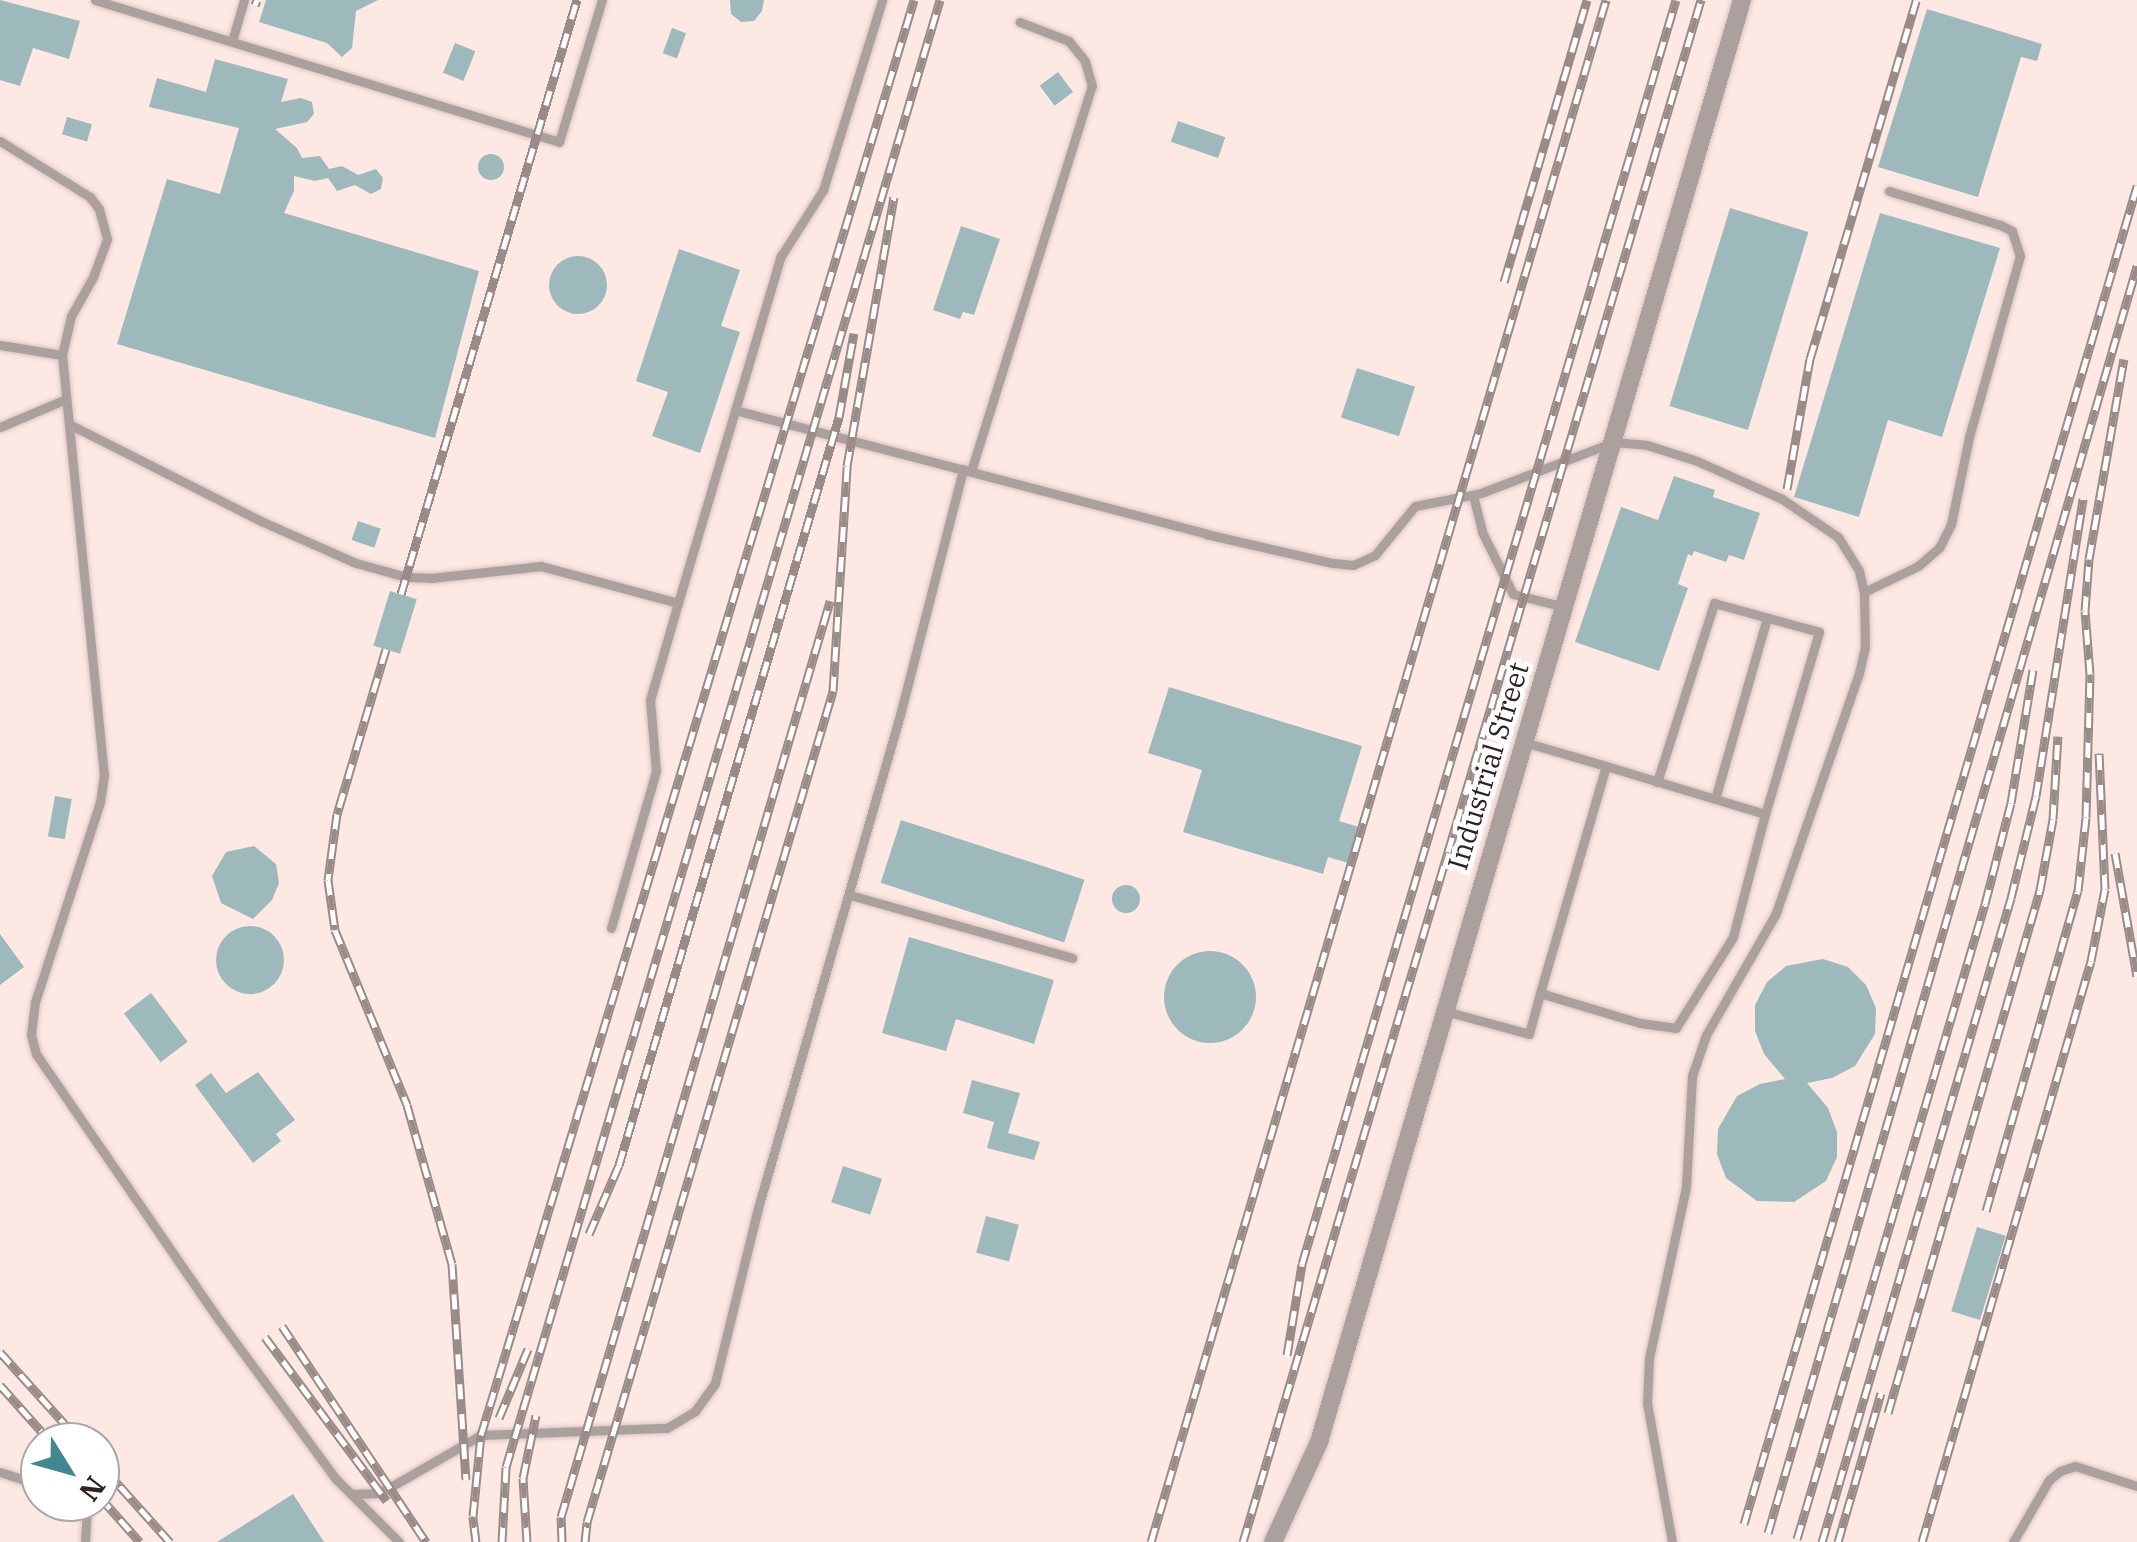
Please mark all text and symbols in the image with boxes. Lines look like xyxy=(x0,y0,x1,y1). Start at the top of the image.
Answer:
street label: Industrial Street xyxy=(1440,658,1536,874)
north arrow xyxy=(20,1422,120,1522)
text: N xyxy=(71,1469,114,1509)

